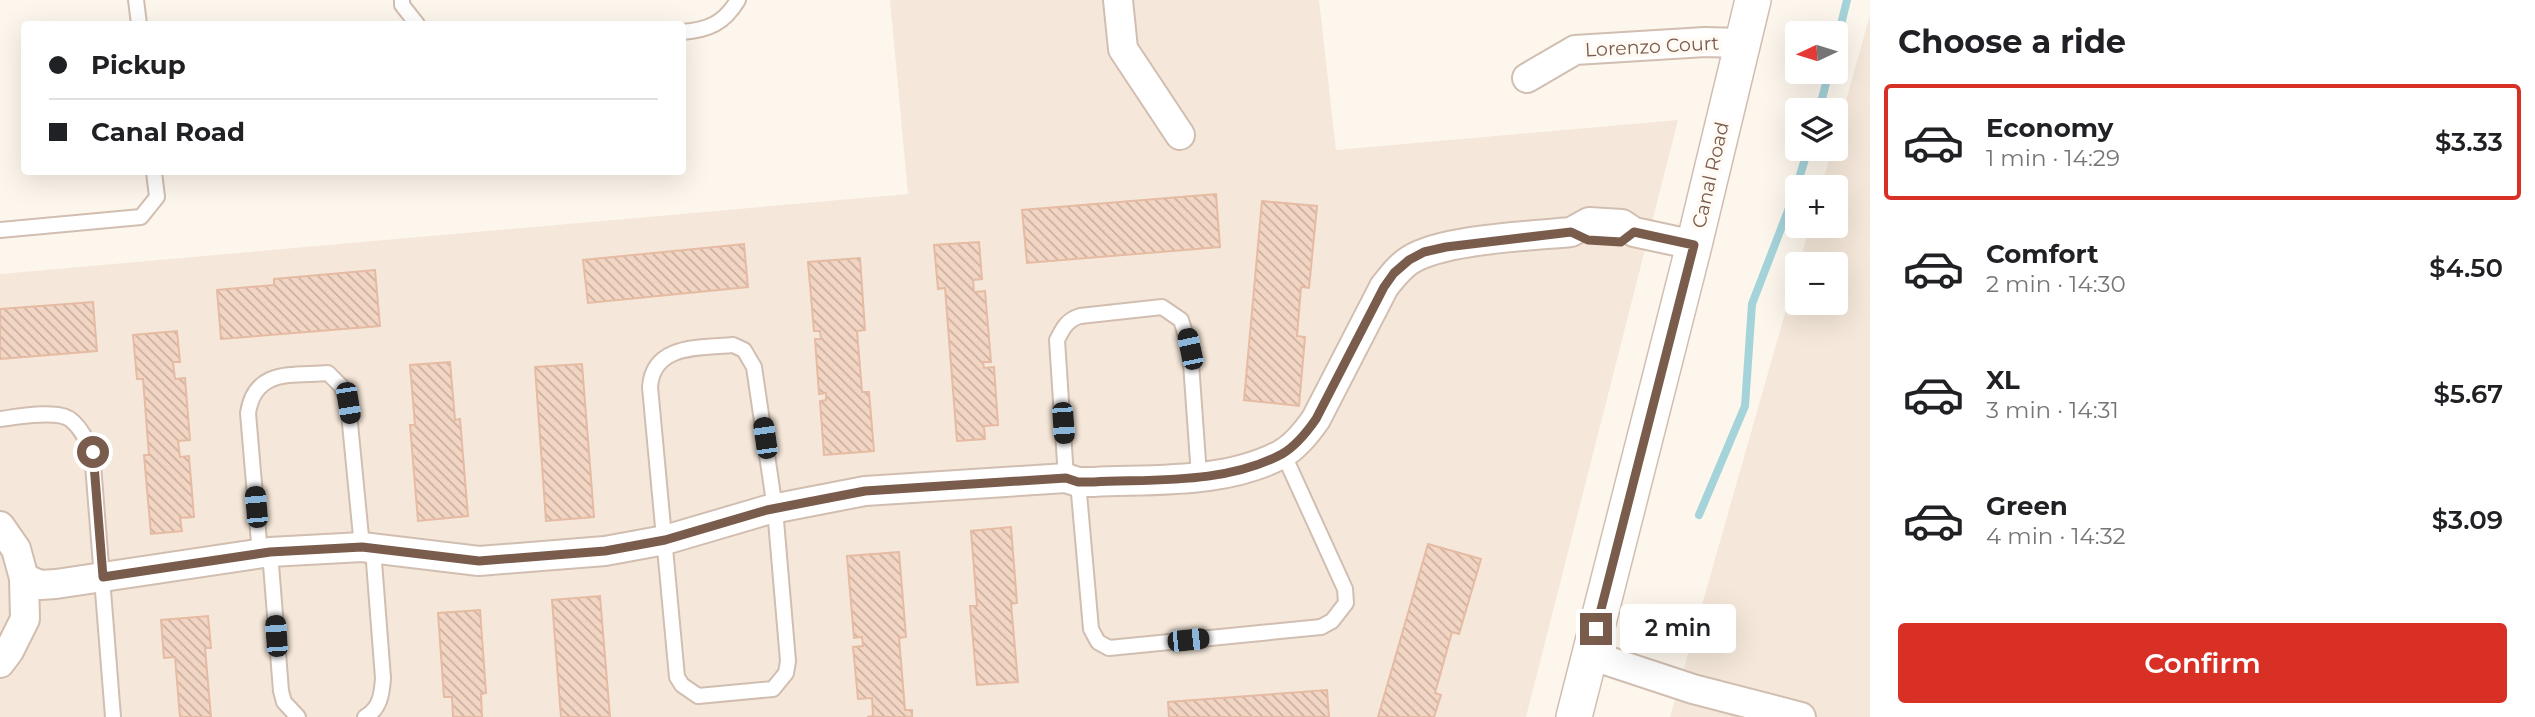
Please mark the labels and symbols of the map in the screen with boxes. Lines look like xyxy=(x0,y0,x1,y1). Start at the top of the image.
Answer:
north arrow xyxy=(1785,21,1848,84)
street label: Lorenzo Court xyxy=(1584,31,1720,62)
street label: Canal Road xyxy=(1687,120,1734,230)
car xyxy=(1176,326,1205,372)
car xyxy=(335,381,362,425)
car xyxy=(1052,401,1075,445)
car xyxy=(752,416,779,460)
route start xyxy=(77,436,109,468)
car xyxy=(244,485,269,529)
callout: 2 min xyxy=(1620,604,1736,654)
route end xyxy=(1580,613,1612,645)
car xyxy=(265,614,288,658)
car xyxy=(1167,627,1210,653)

